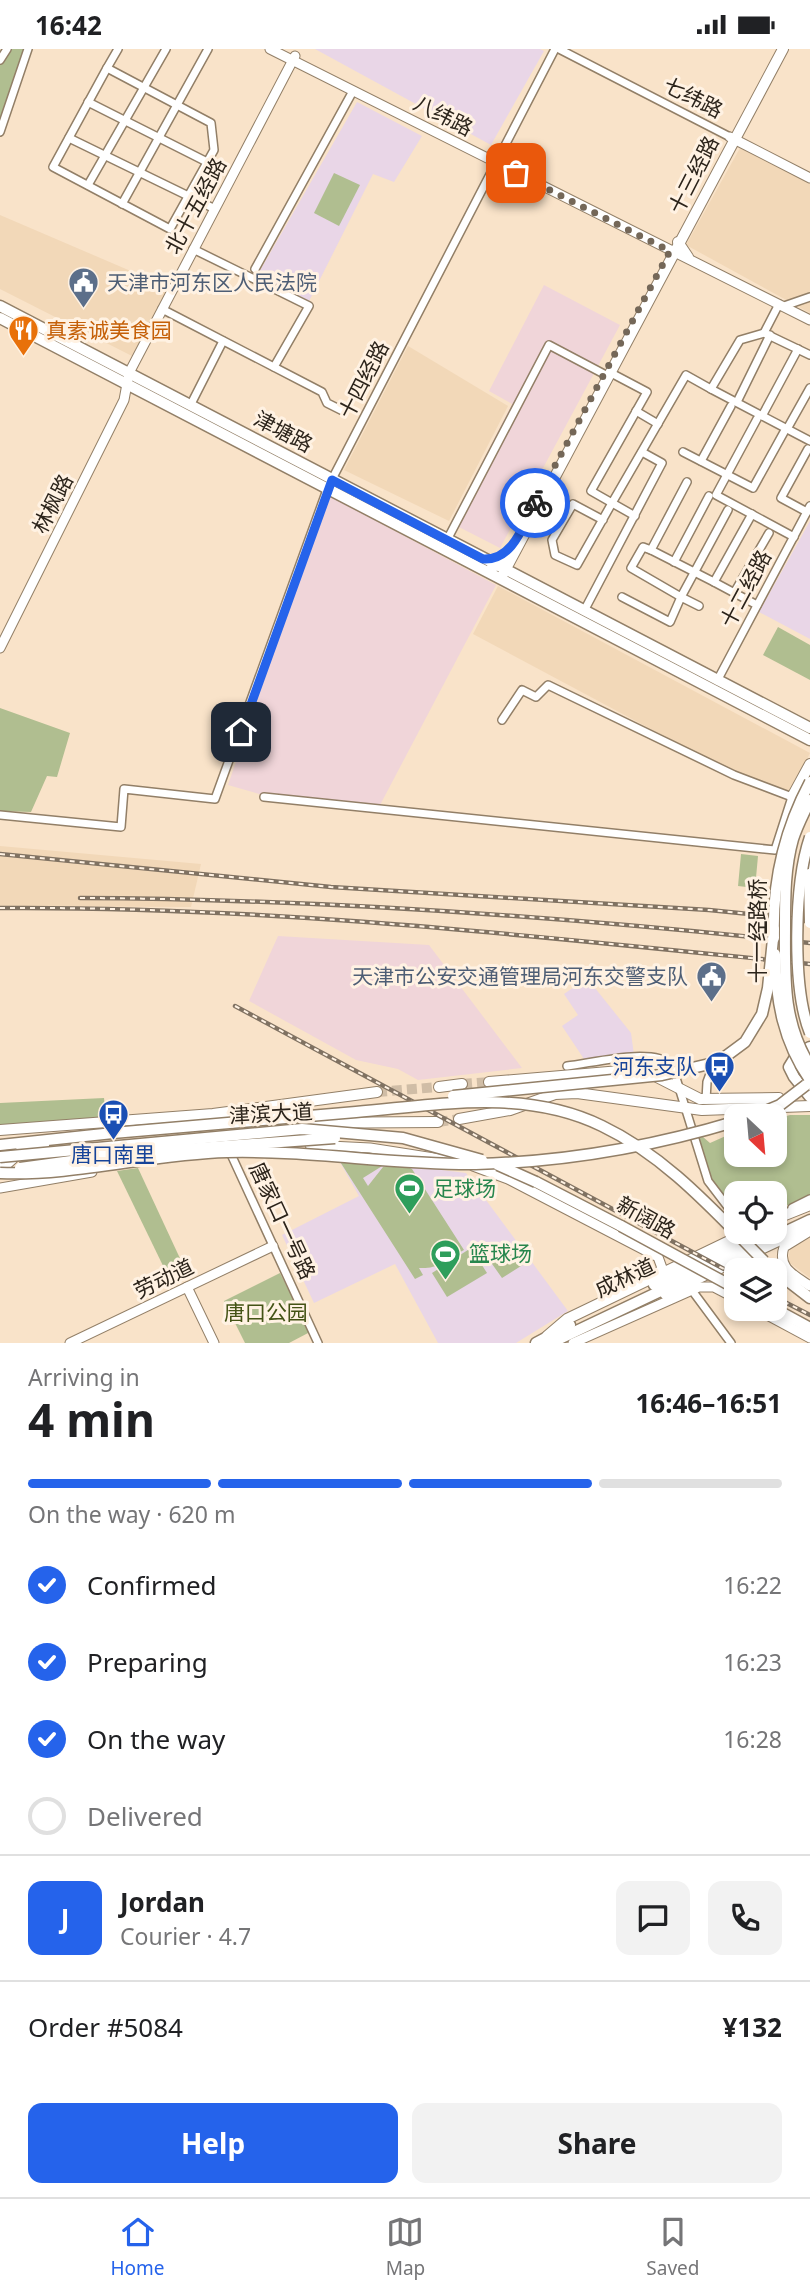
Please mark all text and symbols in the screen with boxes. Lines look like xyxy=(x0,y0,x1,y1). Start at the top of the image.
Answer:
text: 16:42 xyxy=(35,7,102,43)
street label: 七纬路 xyxy=(659,70,728,124)
street label: 八纬路 xyxy=(409,88,478,142)
street label: 十三经路 xyxy=(662,131,725,218)
pin xyxy=(486,143,546,203)
street label: 北十五经路 xyxy=(158,153,232,258)
icon: bag xyxy=(497,154,535,192)
public building icon: 天津市河东区人民法院 xyxy=(67,266,101,310)
place label: 天津市河东区人民法院 xyxy=(107,268,317,296)
restaurant icon: 真素诚美食园 xyxy=(6,314,40,358)
place label: 真素诚美食园 xyxy=(46,316,172,344)
street label: 十四经路 xyxy=(332,336,395,423)
street label: 津塘路 xyxy=(249,404,318,458)
courier xyxy=(500,468,570,538)
street label: 林枫路 xyxy=(25,469,79,538)
icon: bike xyxy=(516,484,554,522)
street label: 十二经路 xyxy=(713,545,777,632)
pin xyxy=(211,702,271,762)
icon: home xyxy=(222,713,260,751)
street label: 十一经路桥 xyxy=(743,879,771,984)
public building icon: 天津市公安交通管理局河东交警支队 xyxy=(694,960,728,1004)
place label: 天津市公安交通管理局河东交警支队 xyxy=(352,962,688,990)
bus stop icon: 河东支队 xyxy=(703,1050,737,1094)
place label: 河东支队 xyxy=(613,1052,697,1080)
street label: 津滨大道 xyxy=(228,1097,314,1129)
bus stop icon: 唐口南里 xyxy=(96,1098,130,1142)
north arrow xyxy=(724,1104,788,1167)
map controls xyxy=(724,1104,787,1321)
place label: 唐口南里 xyxy=(71,1140,155,1168)
street label: 唐家口一号路 xyxy=(244,1158,322,1284)
sports icon: 足球场 xyxy=(393,1172,427,1216)
place label: 足球场 xyxy=(433,1174,496,1202)
button: locate xyxy=(724,1181,787,1244)
street label: 新阔路 xyxy=(612,1190,681,1245)
sports icon: 篮球场 xyxy=(429,1237,463,1281)
place label: 篮球场 xyxy=(469,1239,532,1267)
street label: 成林道 xyxy=(590,1251,659,1303)
street label: 劳动道 xyxy=(129,1252,198,1304)
button: layers xyxy=(724,1258,787,1321)
park label: 唐口公园 xyxy=(224,1298,308,1326)
text: Arriving in xyxy=(28,1361,140,1393)
text: 16:46–16:51 xyxy=(635,1385,782,1421)
text: 4 min xyxy=(28,1388,155,1450)
text: On the way · 620 m xyxy=(28,1498,235,1530)
icon: check xyxy=(28,1566,66,1604)
text: Confirmed xyxy=(87,1567,217,1603)
text: 16:22 xyxy=(723,1569,782,1601)
icon: check xyxy=(28,1643,66,1681)
text: Preparing xyxy=(87,1644,208,1680)
text: 16:23 xyxy=(723,1646,782,1678)
icon: check xyxy=(28,1720,66,1758)
text: On the way xyxy=(87,1721,225,1757)
text: 16:28 xyxy=(723,1723,782,1755)
text: Delivered xyxy=(87,1798,203,1834)
button: chat xyxy=(616,1881,690,1955)
button: phone xyxy=(708,1881,782,1955)
text: Jordan xyxy=(120,1884,205,1920)
text: J xyxy=(61,1900,69,1936)
text: Courier · 4.7 xyxy=(120,1920,251,1952)
text: Order #5084 xyxy=(28,2009,183,2045)
text: ¥132 xyxy=(723,2009,782,2045)
button: Help xyxy=(28,2103,398,2183)
button: Share xyxy=(412,2103,782,2183)
tab: Home xyxy=(111,2213,165,2281)
tab: Map xyxy=(386,2213,425,2281)
tab: Saved xyxy=(646,2213,699,2281)

